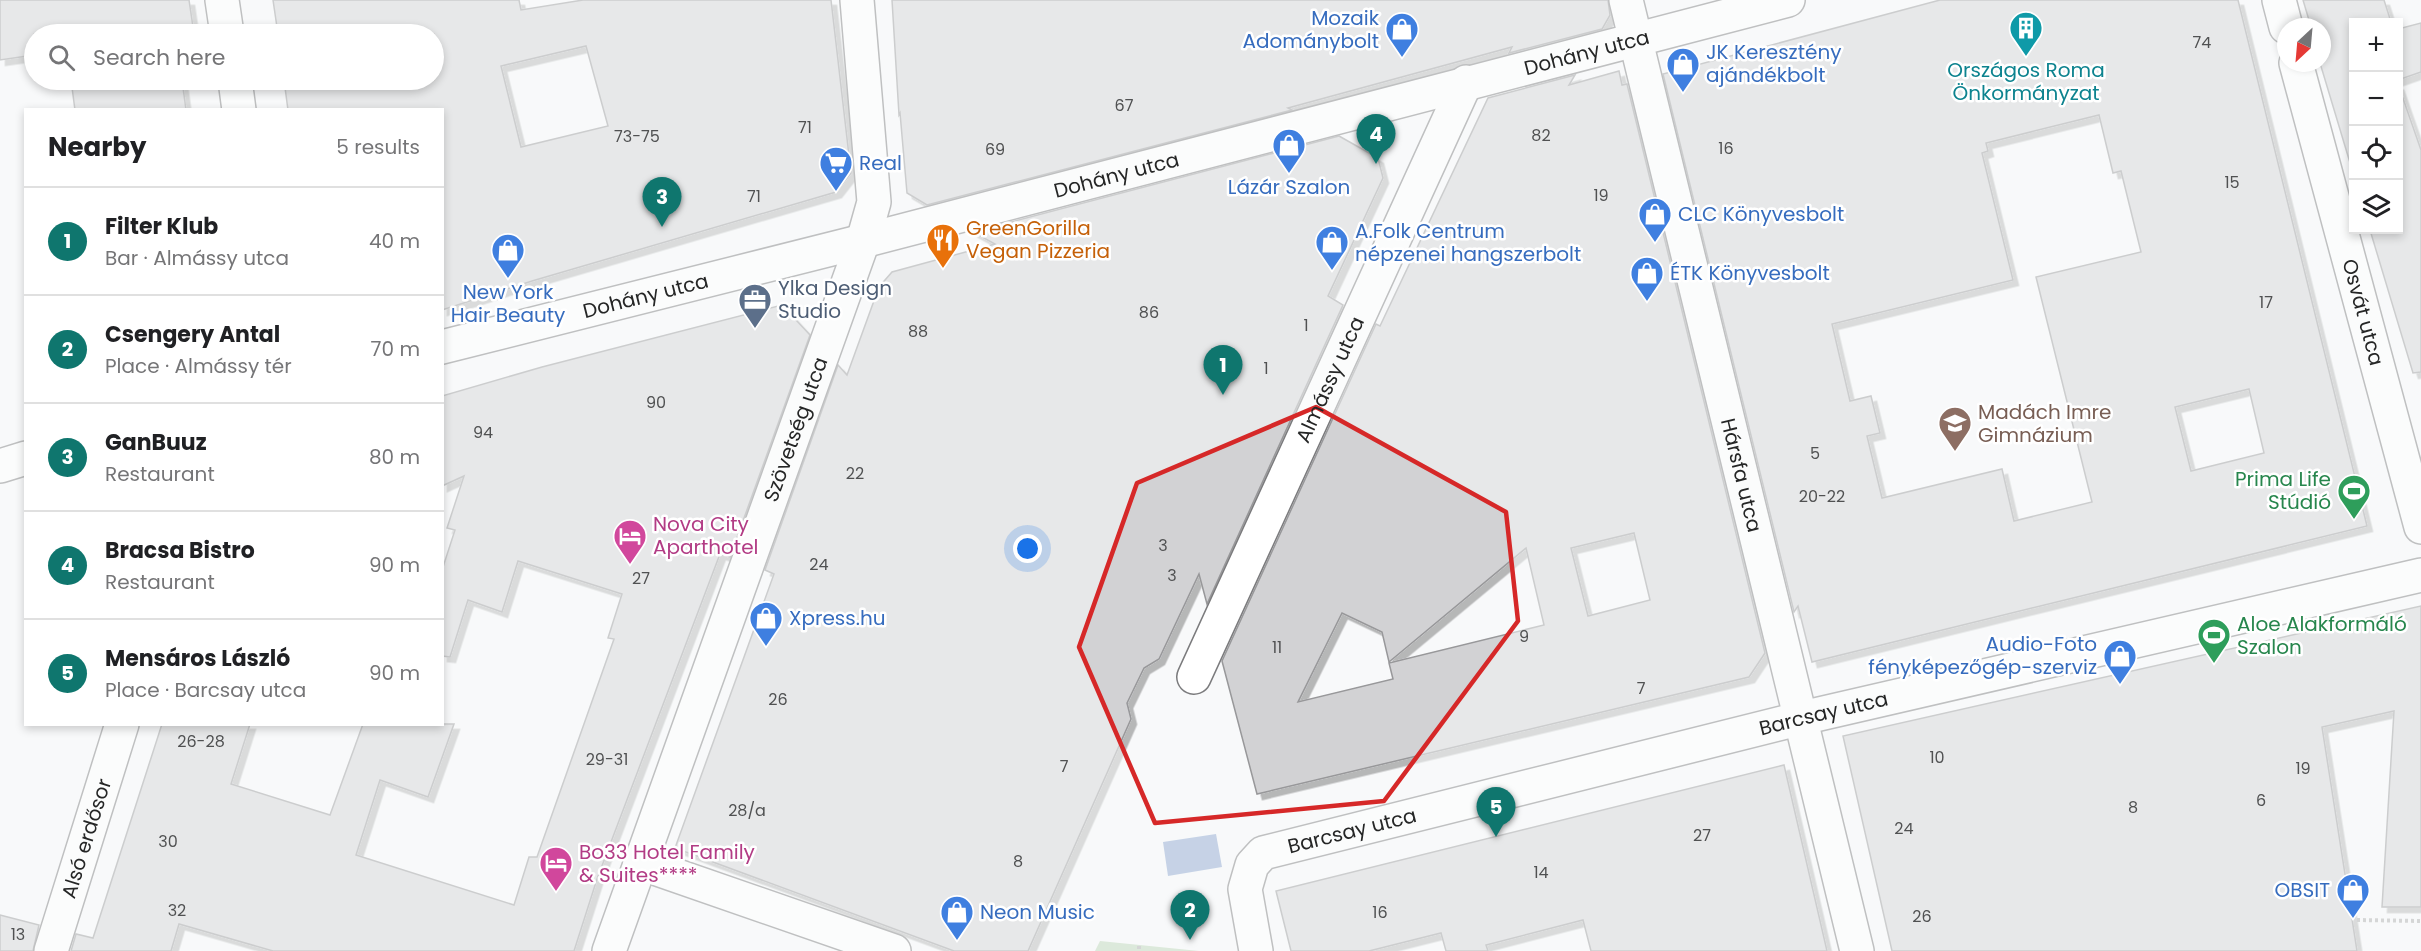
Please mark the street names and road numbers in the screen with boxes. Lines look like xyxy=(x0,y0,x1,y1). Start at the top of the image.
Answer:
street label: Dohány utca xyxy=(1521,23,1652,82)
street label: Dohány utca xyxy=(1051,145,1182,205)
street label: Osvát utca xyxy=(2335,256,2391,369)
street label: Dohány utca xyxy=(580,266,711,325)
street label: Almássy utca xyxy=(1289,312,1371,447)
street label: Szövetség utca xyxy=(757,353,834,506)
street label: Hársfa utca xyxy=(1714,415,1769,535)
street label: Barcsay utca xyxy=(1756,685,1891,742)
street label: Alsó erdősor xyxy=(54,775,118,902)
street label: Barcsay utca xyxy=(1285,801,1419,860)

